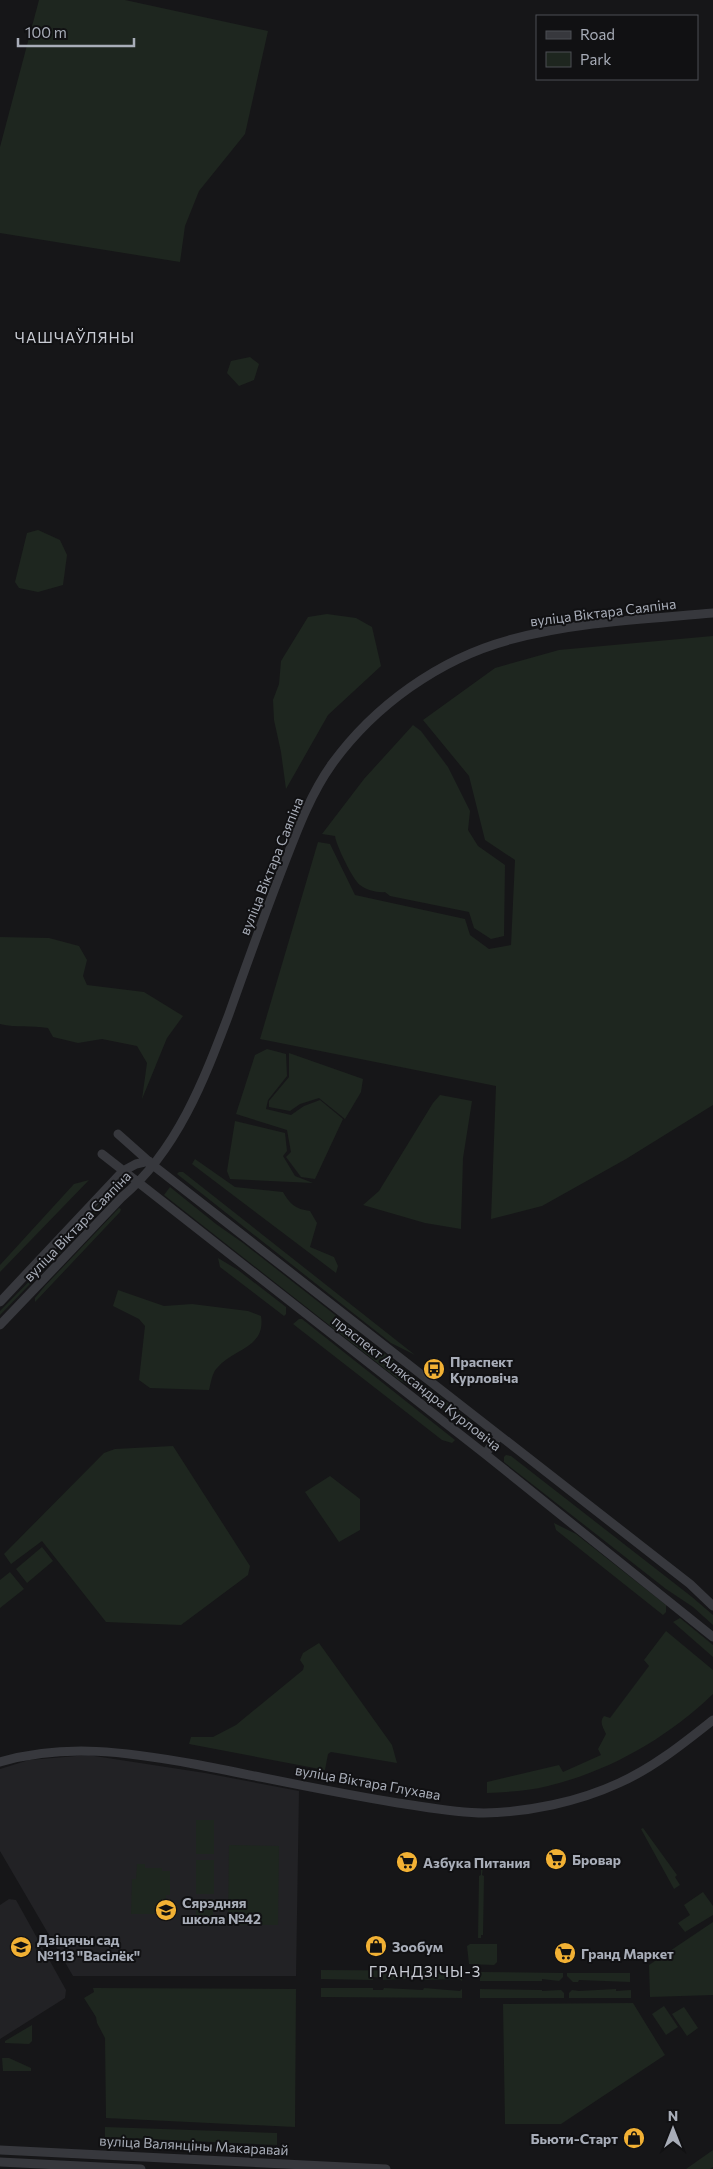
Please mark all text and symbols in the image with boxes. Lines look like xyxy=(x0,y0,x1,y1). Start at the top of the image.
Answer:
scale bar xyxy=(18,15,134,47)
legend xyxy=(536,15,698,80)
text: 100 m xyxy=(25,23,67,41)
text: Road xyxy=(580,25,615,43)
text: Park xyxy=(580,50,611,68)
district label: ЧАШЧАЎЛЯНЫ xyxy=(15,328,135,346)
street label: вуліца Віктара Саяпіна xyxy=(529,595,677,629)
street label: вуліца Віктара Саяпіна xyxy=(236,795,306,937)
street label: вуліца Віктара Саяпіна xyxy=(20,1167,134,1285)
street label: праспект Аляксандра Курловіча xyxy=(329,1312,505,1454)
place label: Праспект Курловіча xyxy=(450,1353,518,1386)
bus stop icon: Праспект Курловіча xyxy=(422,1357,446,1381)
street label: вуліца Віктара Глухава xyxy=(294,1761,442,1803)
supermarket icon: Бровар xyxy=(544,1847,568,1871)
supermarket icon: Азбука Питания xyxy=(395,1850,419,1874)
place label: Бровар xyxy=(572,1851,621,1868)
place label: Азбука Питания xyxy=(423,1854,530,1871)
place label: Сярэдняя школа №42 xyxy=(182,1894,261,1927)
school or university icon: Сярэдняя школа №42 xyxy=(154,1898,178,1922)
place label: Дзіцячы сад №113 "Васілёк" xyxy=(37,1931,140,1964)
shop icon: Зообум xyxy=(364,1934,388,1958)
school or university icon: Дзіцячы сад №113 "Васілёк" xyxy=(9,1935,33,1959)
place label: Зообум xyxy=(392,1938,443,1955)
supermarket icon: Гранд Маркет xyxy=(553,1941,577,1965)
place label: Гранд Маркет xyxy=(581,1945,674,1962)
district label: ГРАНДЗІЧЫ-3 xyxy=(369,1962,481,1980)
north arrow xyxy=(648,2104,698,2154)
text: N xyxy=(668,2107,678,2124)
shop icon: Бьюти-Старт xyxy=(622,2126,646,2150)
place label: Бьюти-Старт xyxy=(530,2130,618,2147)
street label: вуліца Валянціны Макаравай xyxy=(99,2132,289,2158)

